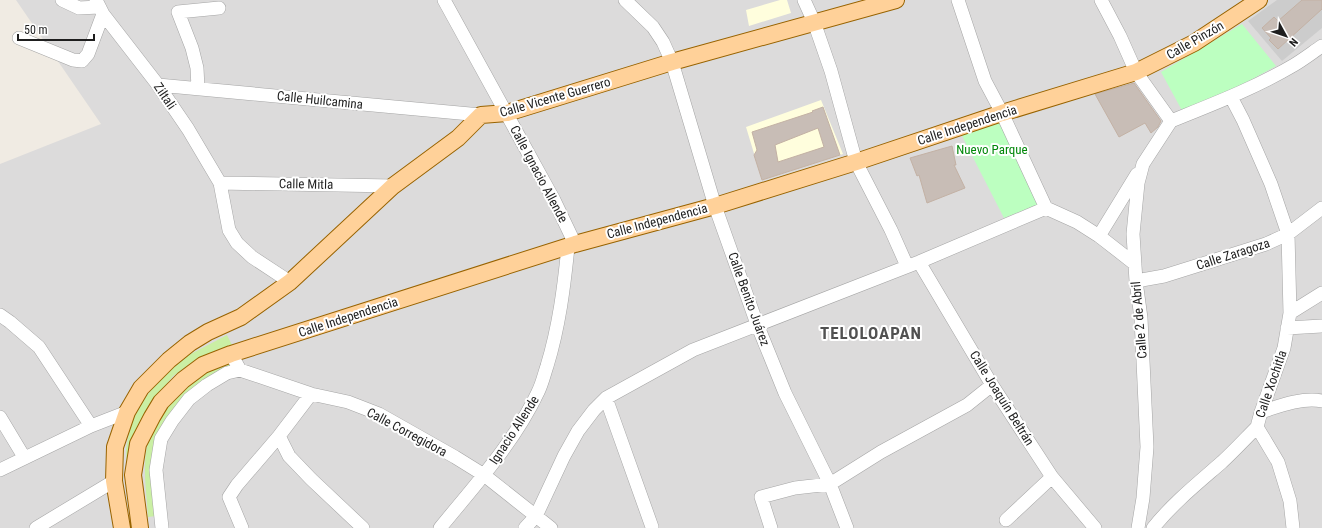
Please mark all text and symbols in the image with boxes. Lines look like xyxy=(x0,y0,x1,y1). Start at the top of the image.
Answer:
scale bar xyxy=(18,16,94,42)
north arrow xyxy=(1266,16,1306,56)
street label: Calle Pinzón xyxy=(1164,18,1226,62)
text: 50 m xyxy=(24,23,48,37)
text: N xyxy=(1286,35,1300,49)
street label: Calle Vicente Guerrero xyxy=(498,74,612,120)
street label: Ziltali xyxy=(151,80,179,112)
street label: Calle Huilcamina xyxy=(276,88,364,112)
street label: Calle Independencia xyxy=(915,102,1019,148)
street label: Calle Ignacio Allende xyxy=(507,123,571,225)
park label: Nuevo Parque xyxy=(956,142,1028,157)
street label: Calle Mitla xyxy=(279,176,333,192)
street label: Calle Independencia xyxy=(605,200,709,242)
street label: Calle Zaragoza xyxy=(1194,235,1272,273)
street label: Calle Benito Juárez xyxy=(725,250,773,348)
street label: Calle 2 de Abril xyxy=(1128,281,1150,359)
street label: Calle Independencia xyxy=(296,294,400,340)
district label: TELOLOAPAN xyxy=(820,323,922,343)
street label: Calle Joaquín Beltrán xyxy=(967,348,1037,448)
street label: Calle Xochitla xyxy=(1252,348,1290,420)
street label: Ignacio Allende xyxy=(486,393,542,467)
street label: Calle Corregidora xyxy=(364,405,450,459)

